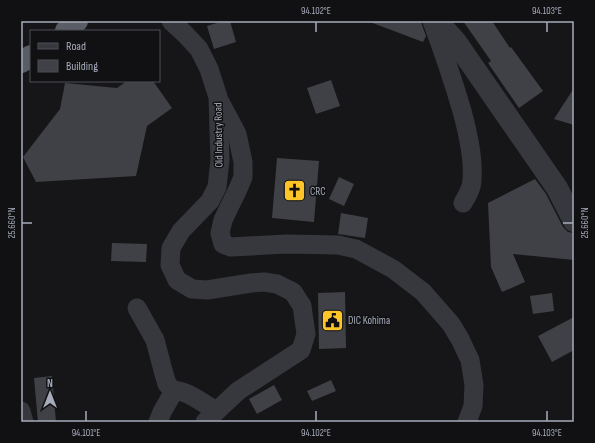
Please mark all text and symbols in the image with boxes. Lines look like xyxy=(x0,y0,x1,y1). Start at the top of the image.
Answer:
text: 94.102°E xyxy=(301,5,331,17)
text: 94.103°E xyxy=(532,5,562,17)
legend xyxy=(30,30,160,82)
text: Road xyxy=(66,39,86,54)
text: Building xyxy=(66,59,98,74)
street label: Old Industry Road xyxy=(211,102,226,167)
church icon: CRC xyxy=(281,178,307,204)
place label: CRC xyxy=(310,185,326,198)
text: 25.660°N xyxy=(6,207,18,239)
text: 25.660°N xyxy=(579,207,591,239)
public building icon: DIC Kohima xyxy=(319,307,345,333)
place label: DIC Kohima xyxy=(348,314,390,327)
north arrow xyxy=(30,373,70,413)
text: N xyxy=(47,377,53,390)
text: 94.101°E xyxy=(72,427,100,439)
text: 94.102°E xyxy=(301,427,331,439)
text: 94.103°E xyxy=(532,427,562,439)

